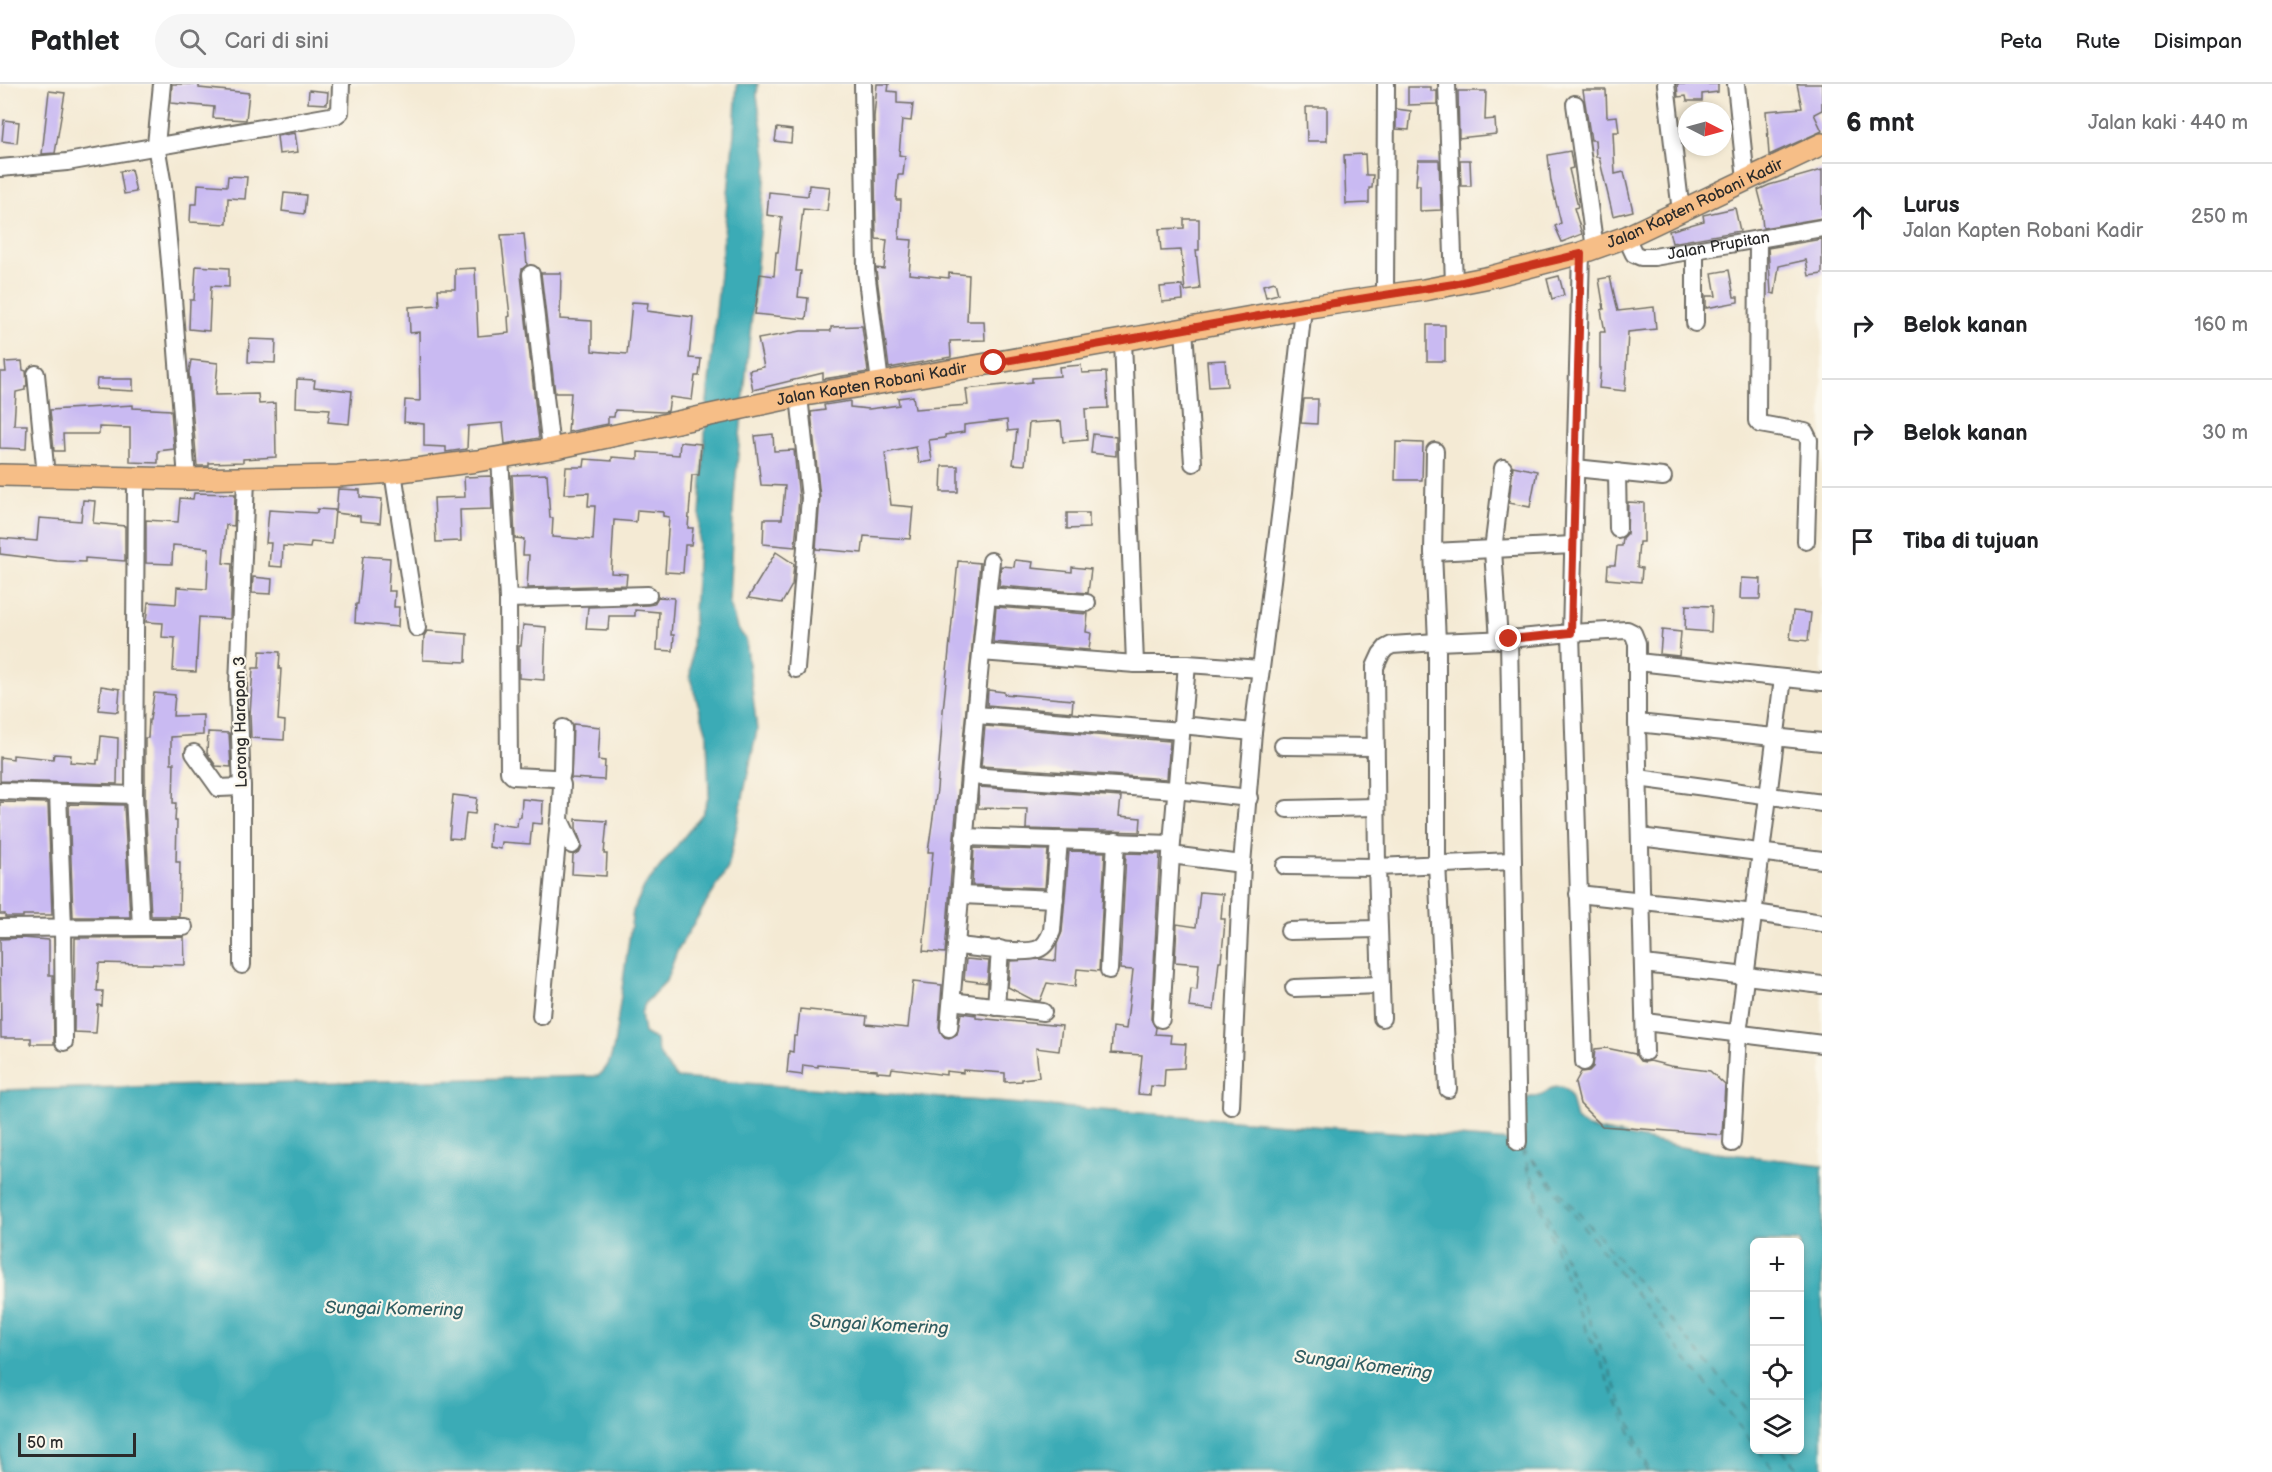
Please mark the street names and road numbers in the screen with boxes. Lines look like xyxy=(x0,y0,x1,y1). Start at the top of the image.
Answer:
street label: Jalan Kapten Robani Kadir xyxy=(1604,154,1786,253)
street label: Jalan Prupitan xyxy=(1666,228,1771,264)
street label: Jalan Kapten Robani Kadir xyxy=(775,358,968,410)
street label: Lorong Harapan 3 xyxy=(230,656,252,788)

